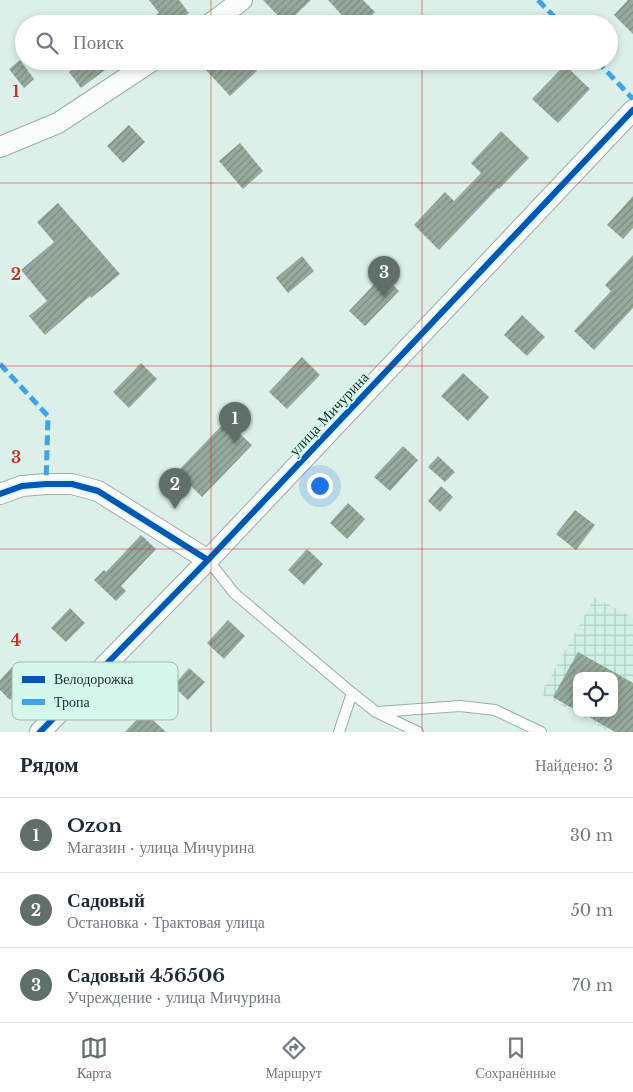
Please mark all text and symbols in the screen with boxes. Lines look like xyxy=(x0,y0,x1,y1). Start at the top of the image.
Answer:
search box xyxy=(15,15,618,70)
icon: search xyxy=(33,29,61,57)
text: Поиск xyxy=(73,31,124,54)
text: 1 xyxy=(13,81,20,101)
pin: 3 xyxy=(368,256,400,297)
text: 2 xyxy=(11,264,21,284)
street label: улица Мичурина xyxy=(285,367,373,460)
pin: 1 xyxy=(219,402,251,443)
text: 3 xyxy=(11,447,21,467)
pin: 2 xyxy=(159,468,191,509)
your location xyxy=(307,473,333,499)
text: 4 xyxy=(11,630,21,650)
legend xyxy=(12,662,178,720)
text: Велодорожка xyxy=(54,670,134,688)
map controls xyxy=(573,672,618,717)
button: locate xyxy=(573,672,618,717)
text: Тропа xyxy=(54,693,91,711)
text: Рядом xyxy=(20,752,79,778)
text: Найдено: 3 xyxy=(535,755,613,775)
text: Ozon xyxy=(67,814,122,837)
text: 1 xyxy=(33,825,39,845)
text: 30 m xyxy=(570,825,613,845)
text: Магазин · улица Мичурина xyxy=(67,837,254,857)
text: Садовый xyxy=(67,889,145,912)
text: 2 xyxy=(31,900,41,920)
text: 50 m xyxy=(571,900,613,920)
text: Остановка · Трактовая улица xyxy=(67,912,265,932)
text: Садовый 456506 xyxy=(67,964,225,987)
text: 3 xyxy=(31,975,41,995)
text: 70 m xyxy=(572,975,613,995)
text: Учреждение · улица Мичурина xyxy=(67,987,281,1007)
tab: Карта xyxy=(77,1034,112,1082)
tab: Маршрут xyxy=(265,1034,322,1082)
tab: Сохранённые xyxy=(476,1034,556,1082)

